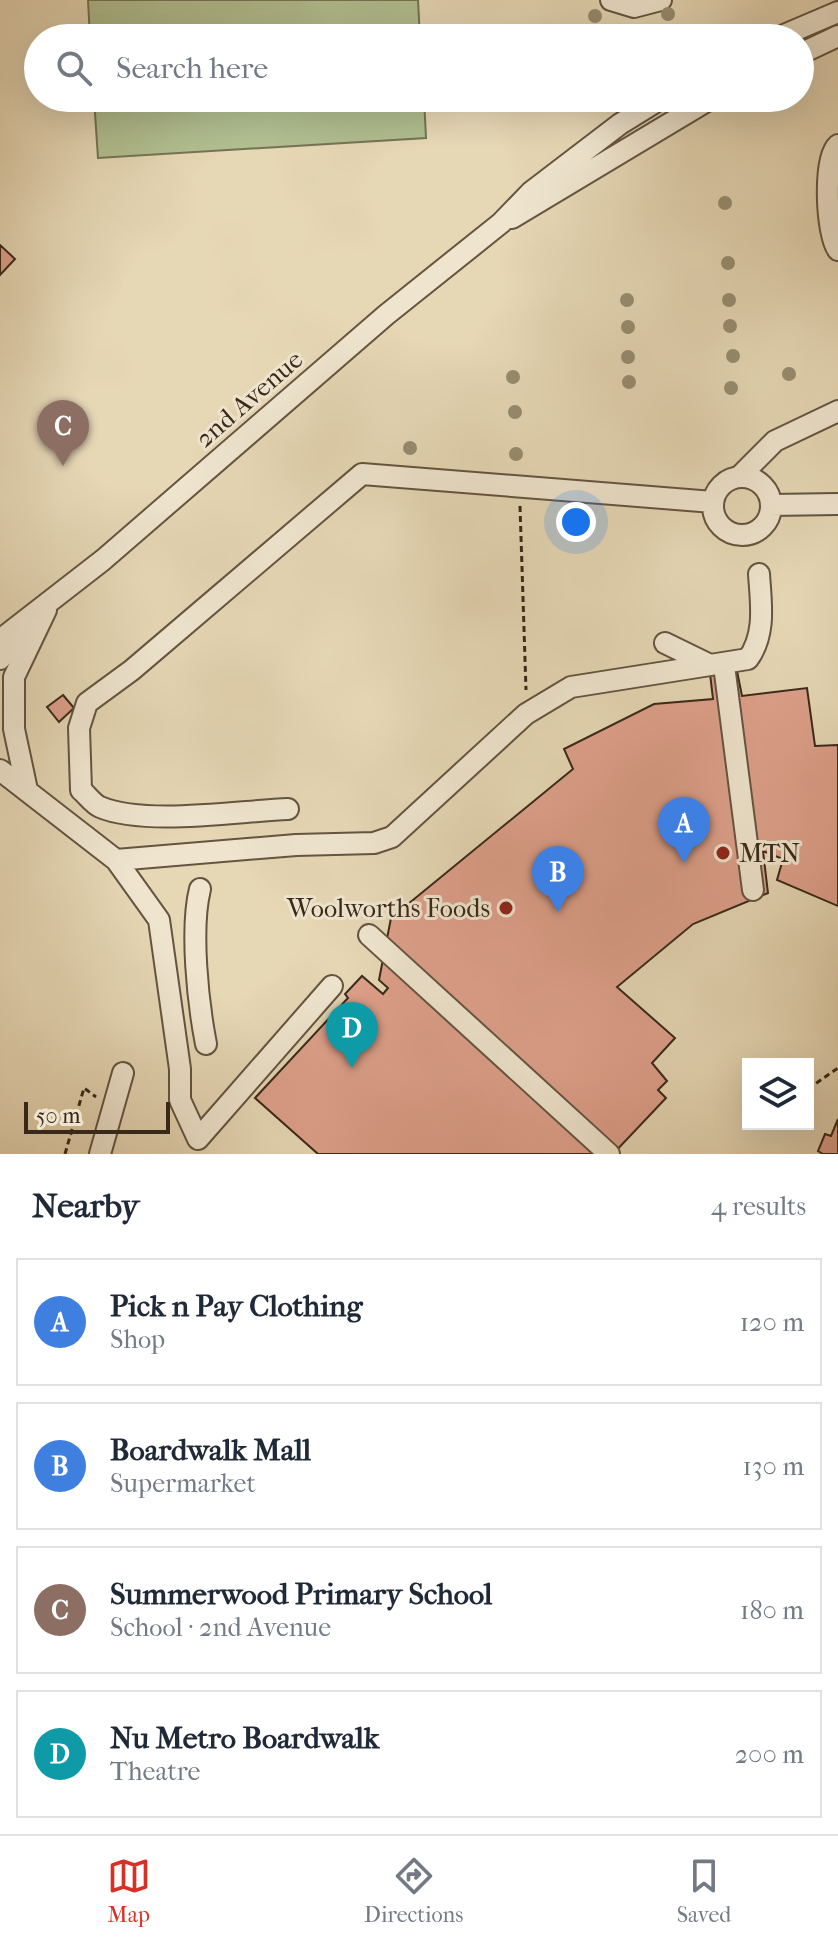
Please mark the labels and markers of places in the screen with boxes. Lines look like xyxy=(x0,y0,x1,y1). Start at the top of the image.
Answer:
pin: C xyxy=(37,400,89,466)
pin: A xyxy=(658,797,710,863)
place label: MTN xyxy=(739,838,800,869)
marker: MTN xyxy=(714,844,732,862)
pin: B xyxy=(532,846,584,912)
place label: Woolworths Foods xyxy=(286,893,490,924)
marker: Woolworths Foods xyxy=(497,899,515,917)
pin: D xyxy=(326,1002,378,1068)

